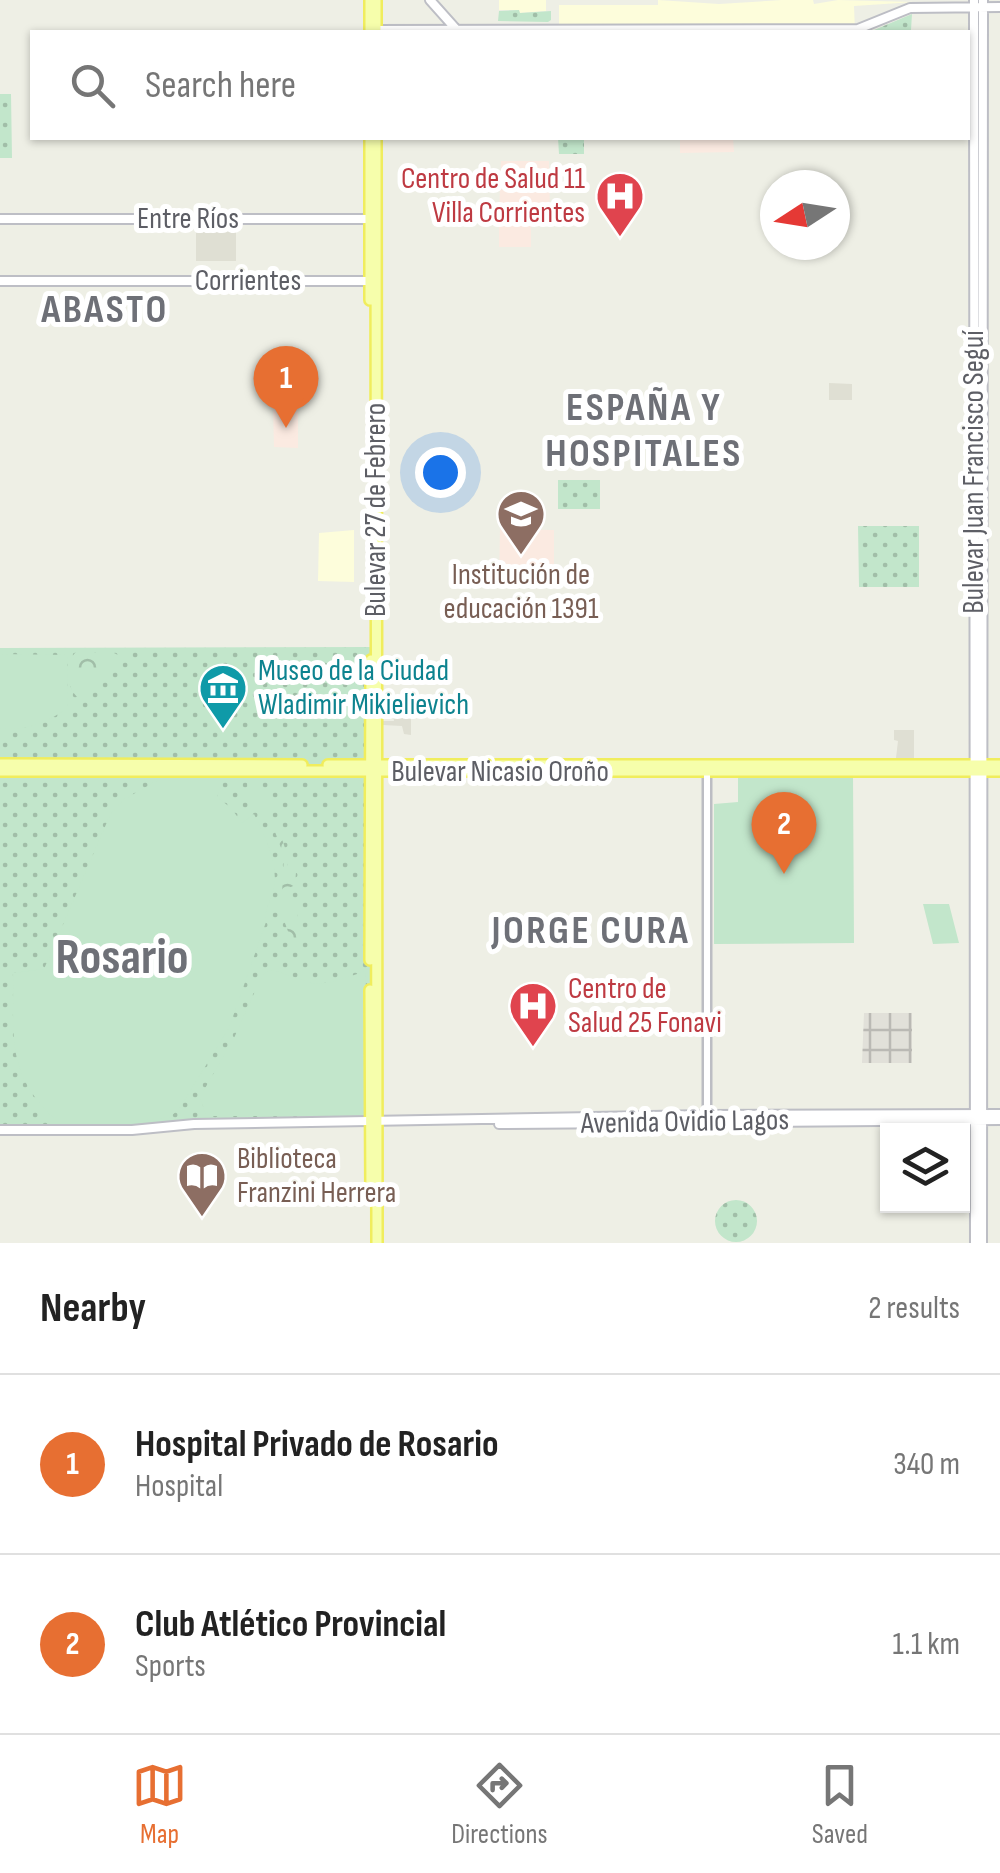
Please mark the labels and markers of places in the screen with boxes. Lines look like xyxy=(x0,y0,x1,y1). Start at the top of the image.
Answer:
place label: Centro de Salud 11 Villa Corrientes xyxy=(401,161,585,231)
hospital icon: Centro de Salud 11 Villa Corrientes xyxy=(594,170,646,238)
pin: 1 xyxy=(254,346,318,428)
school or university icon: Institución de educación 1391 xyxy=(495,488,547,556)
place label: Institución de educación 1391 xyxy=(444,557,599,627)
place label: Museo de la Ciudad Wladimir Mikielievich xyxy=(258,653,469,723)
museum icon: Museo de la Ciudad Wladimir Mikielievich xyxy=(197,662,249,730)
pin: 2 xyxy=(752,792,816,874)
place label: Centro de Salud 25 Fonavi xyxy=(568,971,722,1041)
hospital icon: Centro de Salud 25 Fonavi xyxy=(507,980,559,1048)
place label: Biblioteca Franzini Herrera xyxy=(237,1141,396,1211)
library icon: Biblioteca Franzini Herrera xyxy=(176,1150,228,1218)

